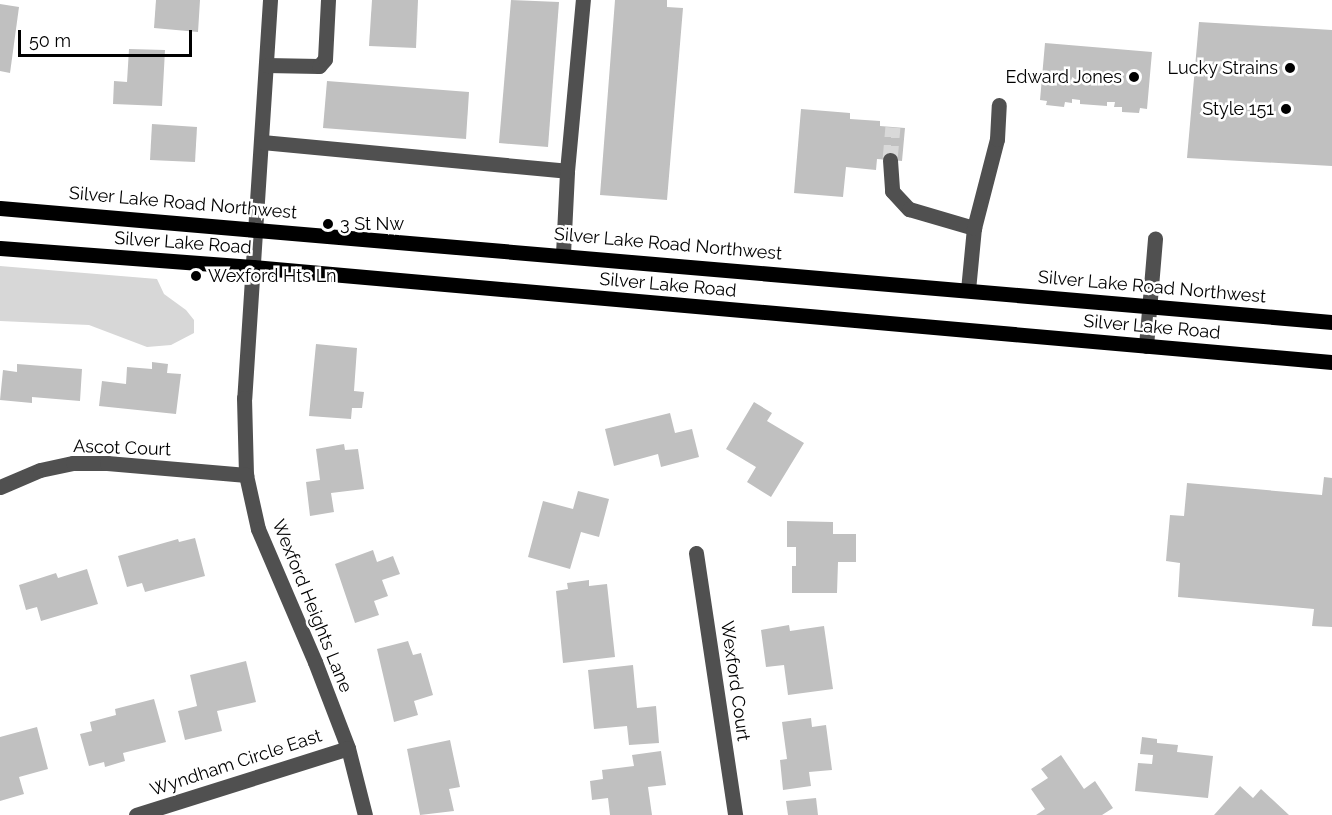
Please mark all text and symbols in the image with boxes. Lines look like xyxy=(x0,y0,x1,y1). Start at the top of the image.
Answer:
scale bar xyxy=(21,18,195,56)
text: 50 m xyxy=(29,30,71,51)
place label: Lucky Strains xyxy=(1167,57,1278,79)
marker: Lucky Strains xyxy=(1283,61,1297,75)
place label: Edward Jones xyxy=(1005,66,1122,88)
marker: Edward Jones xyxy=(1127,70,1141,84)
place label: Style 151 xyxy=(1202,98,1274,120)
marker: Style 151 xyxy=(1279,102,1293,116)
street label: Silver Lake Road Northwest xyxy=(68,182,298,224)
place label: 3 St Nw xyxy=(340,213,404,235)
marker: 3 St Nw xyxy=(321,217,335,231)
street label: Silver Lake Road Northwest xyxy=(553,223,783,265)
street label: Silver Lake Road xyxy=(113,227,253,259)
place label: Wexford Hts Ln xyxy=(208,265,337,287)
street label: Silver Lake Road Northwest xyxy=(1037,266,1267,308)
street label: Silver Lake Road xyxy=(598,268,738,302)
marker: Wexford Hts Ln xyxy=(189,269,203,283)
street label: Silver Lake Road xyxy=(1082,310,1222,344)
street label: Ascot Court xyxy=(73,435,171,461)
street label: Wexford Heights Lane xyxy=(267,516,357,696)
street label: Wexford Court xyxy=(716,619,754,743)
street label: Wyndham Circle East xyxy=(147,725,325,801)

